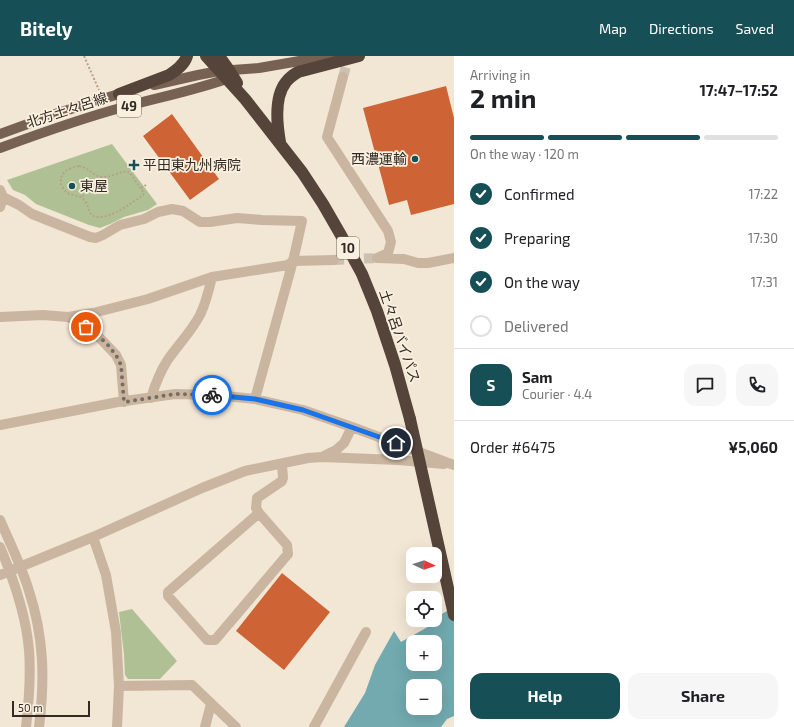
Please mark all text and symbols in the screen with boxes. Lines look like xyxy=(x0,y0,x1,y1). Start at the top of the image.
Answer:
text: Bitely xyxy=(20,17,72,40)
text: Map xyxy=(599,20,627,37)
text: Directions xyxy=(649,20,714,37)
text: Saved xyxy=(736,20,774,37)
text: Arriving in xyxy=(470,67,530,83)
text: 17:47–17:52 xyxy=(699,81,778,99)
text: 2 min xyxy=(470,82,536,113)
street label: 北方土々呂線 xyxy=(24,88,109,131)
road number: 49 xyxy=(117,95,141,117)
text: On the way · 120 m xyxy=(470,146,579,162)
place label: 西濃運輸 xyxy=(351,150,407,167)
marker: 西濃運輸 xyxy=(410,154,420,164)
place label: 平田東九州病院 xyxy=(143,156,241,173)
marker: 平田東九州病院 xyxy=(128,159,140,171)
place label: 東屋 xyxy=(80,177,108,194)
marker: 東屋 xyxy=(67,181,77,191)
icon: check xyxy=(470,183,492,205)
text: Confirmed xyxy=(504,185,575,203)
text: 17:22 xyxy=(748,186,778,202)
icon: check xyxy=(470,227,492,249)
text: Preparing xyxy=(504,229,570,247)
text: 17:30 xyxy=(748,230,778,246)
road number: 10 xyxy=(337,237,359,259)
icon: check xyxy=(470,271,492,293)
text: On the way xyxy=(504,273,580,291)
text: 17:31 xyxy=(751,274,778,290)
street label: 土々呂バイパス xyxy=(377,287,424,385)
pin xyxy=(69,310,103,344)
icon: bag xyxy=(75,316,97,338)
text: Delivered xyxy=(504,317,569,335)
button: chat xyxy=(684,364,726,406)
button: phone xyxy=(736,364,778,406)
text: Sam xyxy=(522,368,553,386)
courier xyxy=(192,375,232,415)
text: S xyxy=(487,376,495,394)
icon: bike xyxy=(201,384,223,406)
text: Courier · 4.4 xyxy=(522,386,592,402)
pin xyxy=(379,426,413,460)
icon: home xyxy=(385,432,407,454)
text: Order #6475 xyxy=(470,438,555,456)
text: ¥5,060 xyxy=(728,438,778,456)
north arrow xyxy=(406,547,442,583)
map controls xyxy=(406,547,442,715)
button: locate xyxy=(406,591,442,627)
button: + xyxy=(406,635,442,671)
button: Help xyxy=(470,673,620,719)
button: Share xyxy=(628,673,778,719)
button: − xyxy=(406,679,442,715)
scale bar xyxy=(12,699,90,718)
text: 50 m xyxy=(18,701,43,714)

